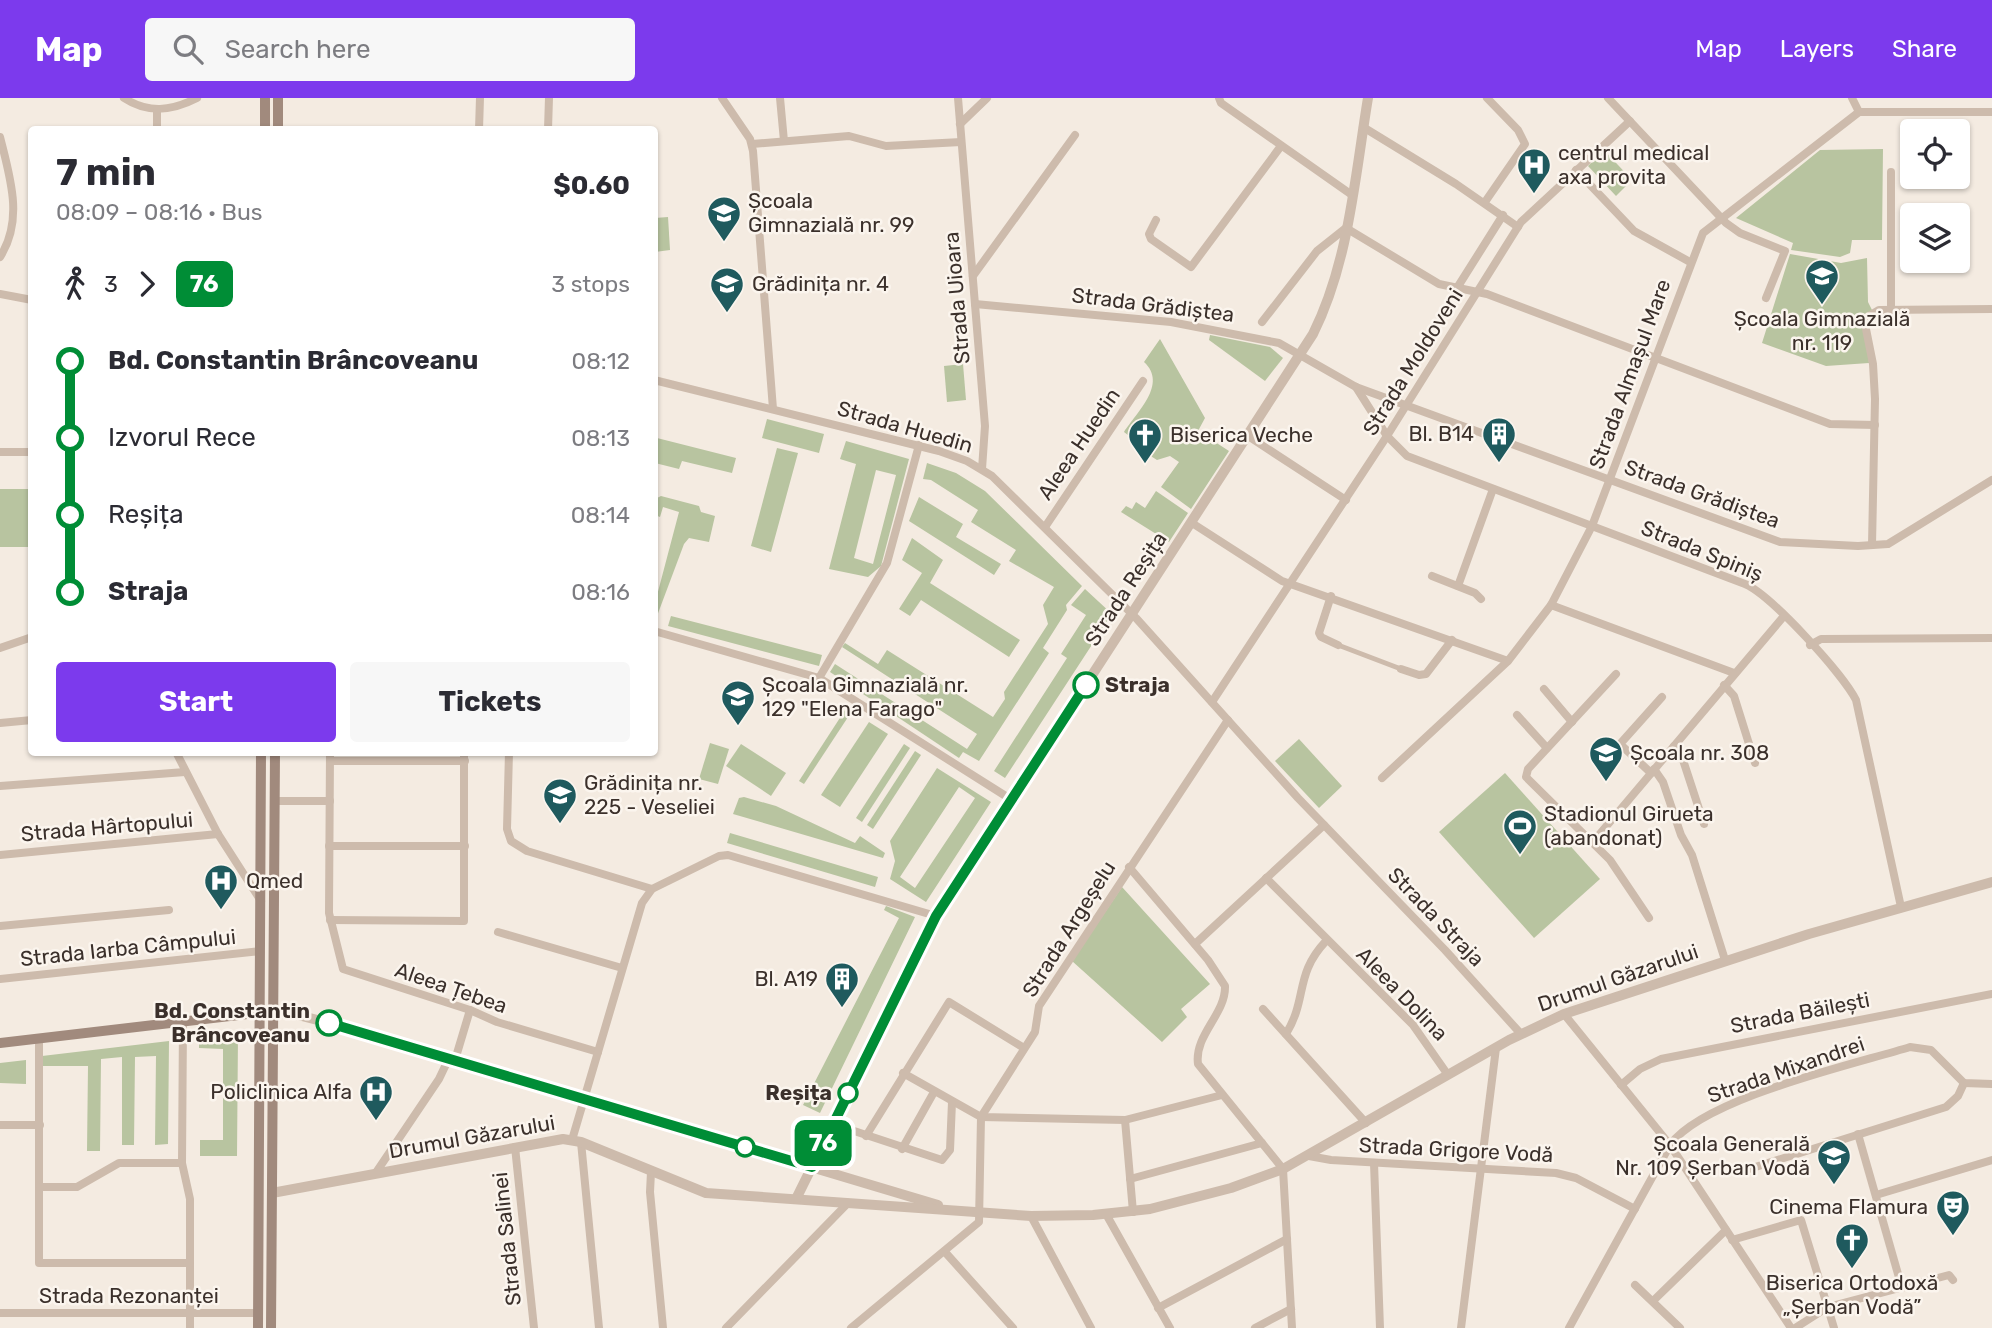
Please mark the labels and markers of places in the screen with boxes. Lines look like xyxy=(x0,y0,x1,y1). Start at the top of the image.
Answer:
place label: centrul medical axa provita xyxy=(1558,140,1709,189)
hospital icon: centrul medical axa provita xyxy=(1515,146,1553,195)
place label: Școala Gimnazială nr. 99 xyxy=(748,188,915,237)
school or university icon: Școala Gimnazială nr. 99 xyxy=(705,194,743,243)
school or university icon: Școala Gimnazială nr. 119 xyxy=(1803,257,1841,306)
school or university icon: Grădinița nr. 4 xyxy=(708,265,746,314)
place label: Grădinița nr. 4 xyxy=(752,271,889,296)
place label: Școala Gimnazială nr. 119 xyxy=(1734,306,1910,355)
building icon: Bl. B14 xyxy=(1480,415,1518,464)
church icon: Biserica Veche xyxy=(1126,416,1164,465)
place label: Bl. B14 xyxy=(1408,421,1474,446)
place label: Biserica Veche xyxy=(1170,422,1313,447)
place label: Școala Gimnazială nr. 129 "Elena Farago" xyxy=(762,672,969,721)
marker: Straja xyxy=(1073,672,1099,698)
place label: Straja xyxy=(1105,672,1170,697)
school or university icon: Școala Gimnazială nr. 129 "Elena Farago" xyxy=(719,678,757,727)
school or university icon: Școala nr. 308 xyxy=(1587,734,1625,783)
place label: Școala nr. 308 xyxy=(1630,740,1769,765)
place label: Grădinița nr. 225 - Veseliei xyxy=(584,770,715,819)
school or university icon: Grădinița nr. 225 - Veseliei xyxy=(541,776,579,825)
place label: Stadionul Girueta (abandonat) xyxy=(1544,801,1714,850)
sports icon: Stadionul Girueta (abandonat) xyxy=(1501,807,1539,856)
hospital icon: Qmed xyxy=(202,862,240,911)
place label: Qmed xyxy=(246,868,303,893)
building icon: Bl. A19 xyxy=(823,960,861,1009)
place label: Bl. A19 xyxy=(754,966,818,991)
place label: Bd. Constantin Brâncoveanu xyxy=(154,998,310,1047)
marker: Bd. Constantin Brâncoveanu xyxy=(316,1010,342,1036)
hospital icon: Policlinica Alfa xyxy=(357,1073,395,1122)
place label: Policlinica Alfa xyxy=(210,1079,352,1104)
place label: Reșița xyxy=(765,1080,832,1105)
marker: Reșița xyxy=(838,1083,858,1103)
place label: Școala Generală Nr. 109 Șerban Vodă xyxy=(1615,1131,1810,1180)
unlabelled marker xyxy=(735,1137,755,1157)
school or university icon: Școala Generală Nr. 109 Șerban Vodă xyxy=(1815,1137,1853,1186)
theatre icon: Cinema Flamura xyxy=(1934,1188,1972,1237)
place label: Cinema Flamura xyxy=(1769,1194,1928,1219)
church icon: Biserica Ortodoxă „Șerban Vodă” xyxy=(1833,1221,1871,1270)
place label: Biserica Ortodoxă „Șerban Vodă” xyxy=(1766,1270,1938,1319)

